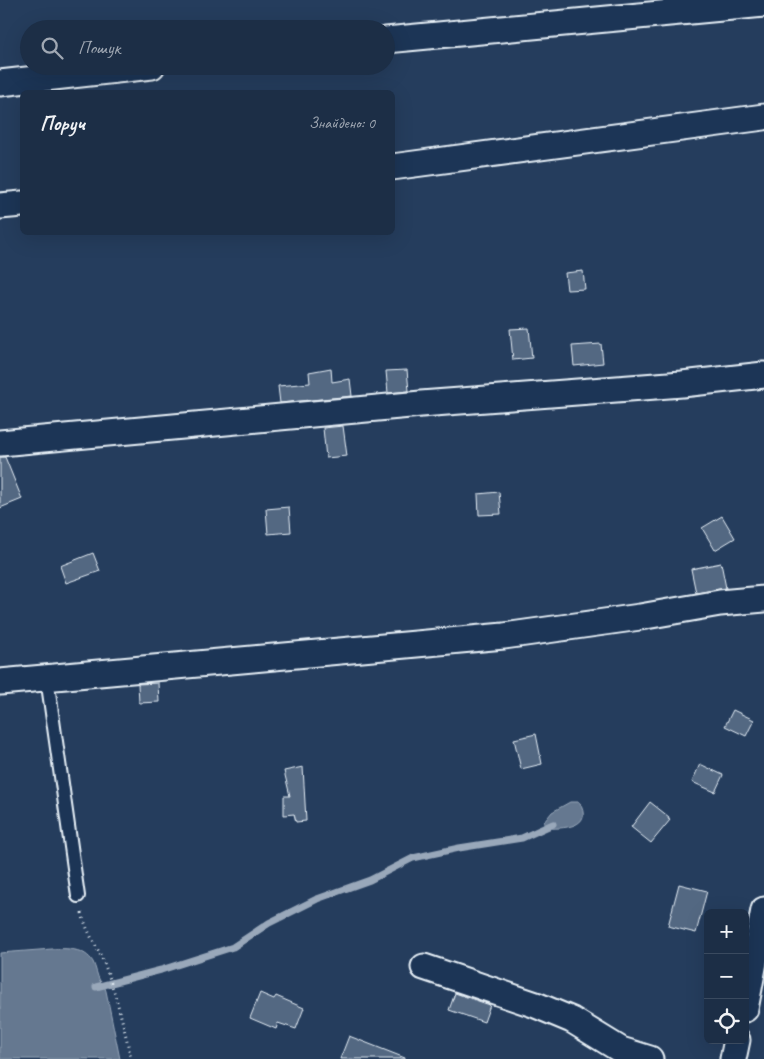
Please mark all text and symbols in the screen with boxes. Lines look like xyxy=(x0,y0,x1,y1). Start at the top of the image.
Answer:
search box xyxy=(20,20,395,75)
icon: search xyxy=(38,34,66,62)
text: Пошук xyxy=(78,36,120,60)
text: Поруч xyxy=(40,110,85,136)
text: Знайдено: 0 xyxy=(309,113,375,133)
map controls xyxy=(704,909,749,1044)
button: + xyxy=(704,909,749,954)
button: − xyxy=(704,954,749,999)
button: locate xyxy=(704,999,749,1044)

